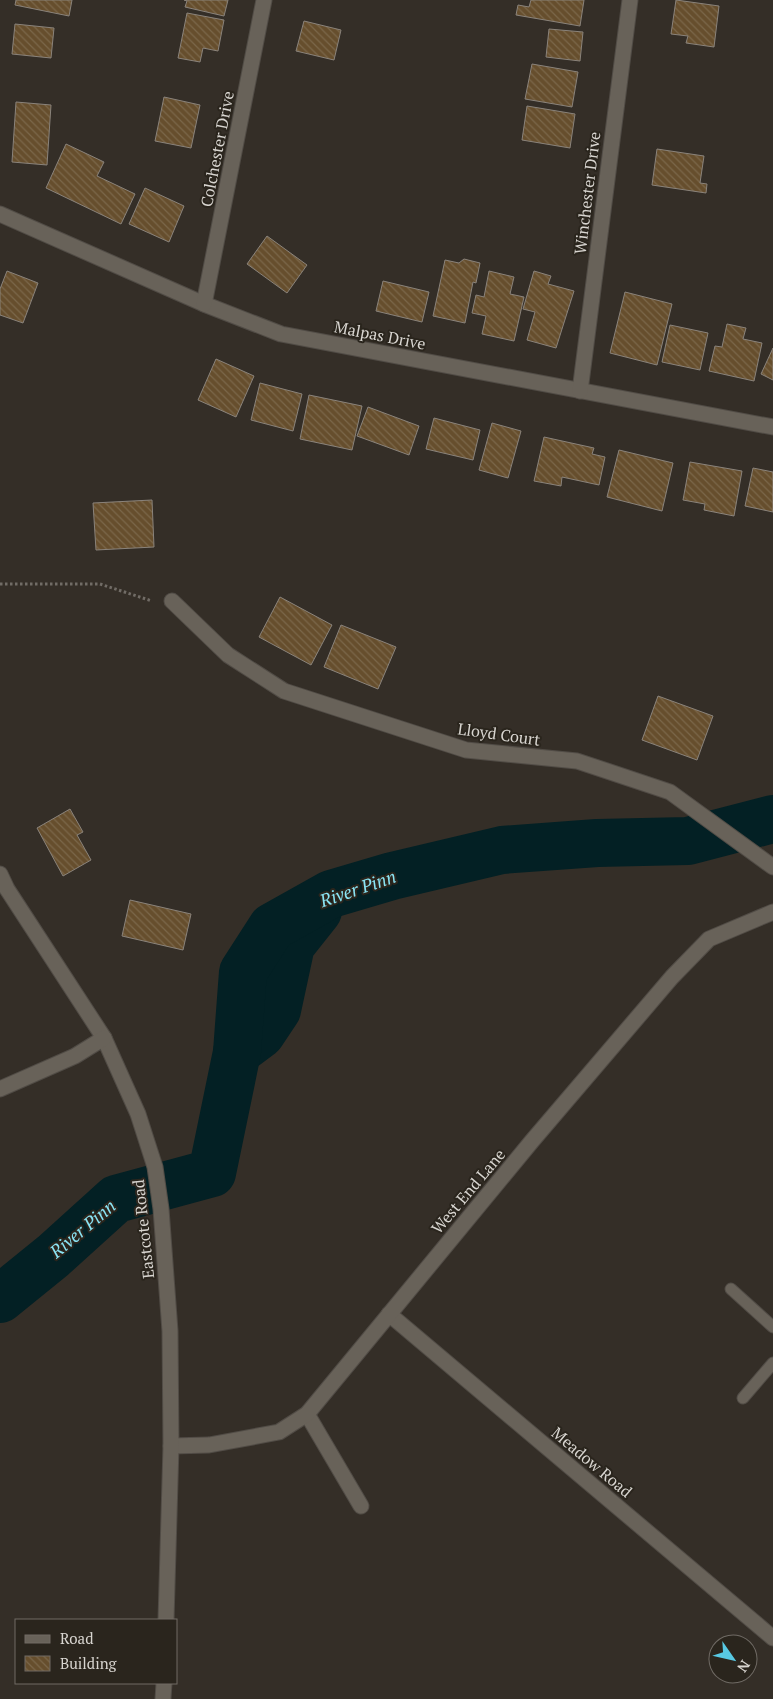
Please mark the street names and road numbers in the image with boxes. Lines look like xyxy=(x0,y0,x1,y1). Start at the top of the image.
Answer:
street label: Colchester Drive xyxy=(195,89,239,209)
street label: Winchester Drive xyxy=(569,130,605,256)
street label: Malpas Drive xyxy=(332,315,428,355)
street label: Lloyd Court xyxy=(456,717,542,751)
street label: West End Lane xyxy=(426,1144,510,1238)
street label: Eastcote Road xyxy=(127,1178,159,1280)
street label: Meadow Road xyxy=(547,1422,637,1502)

